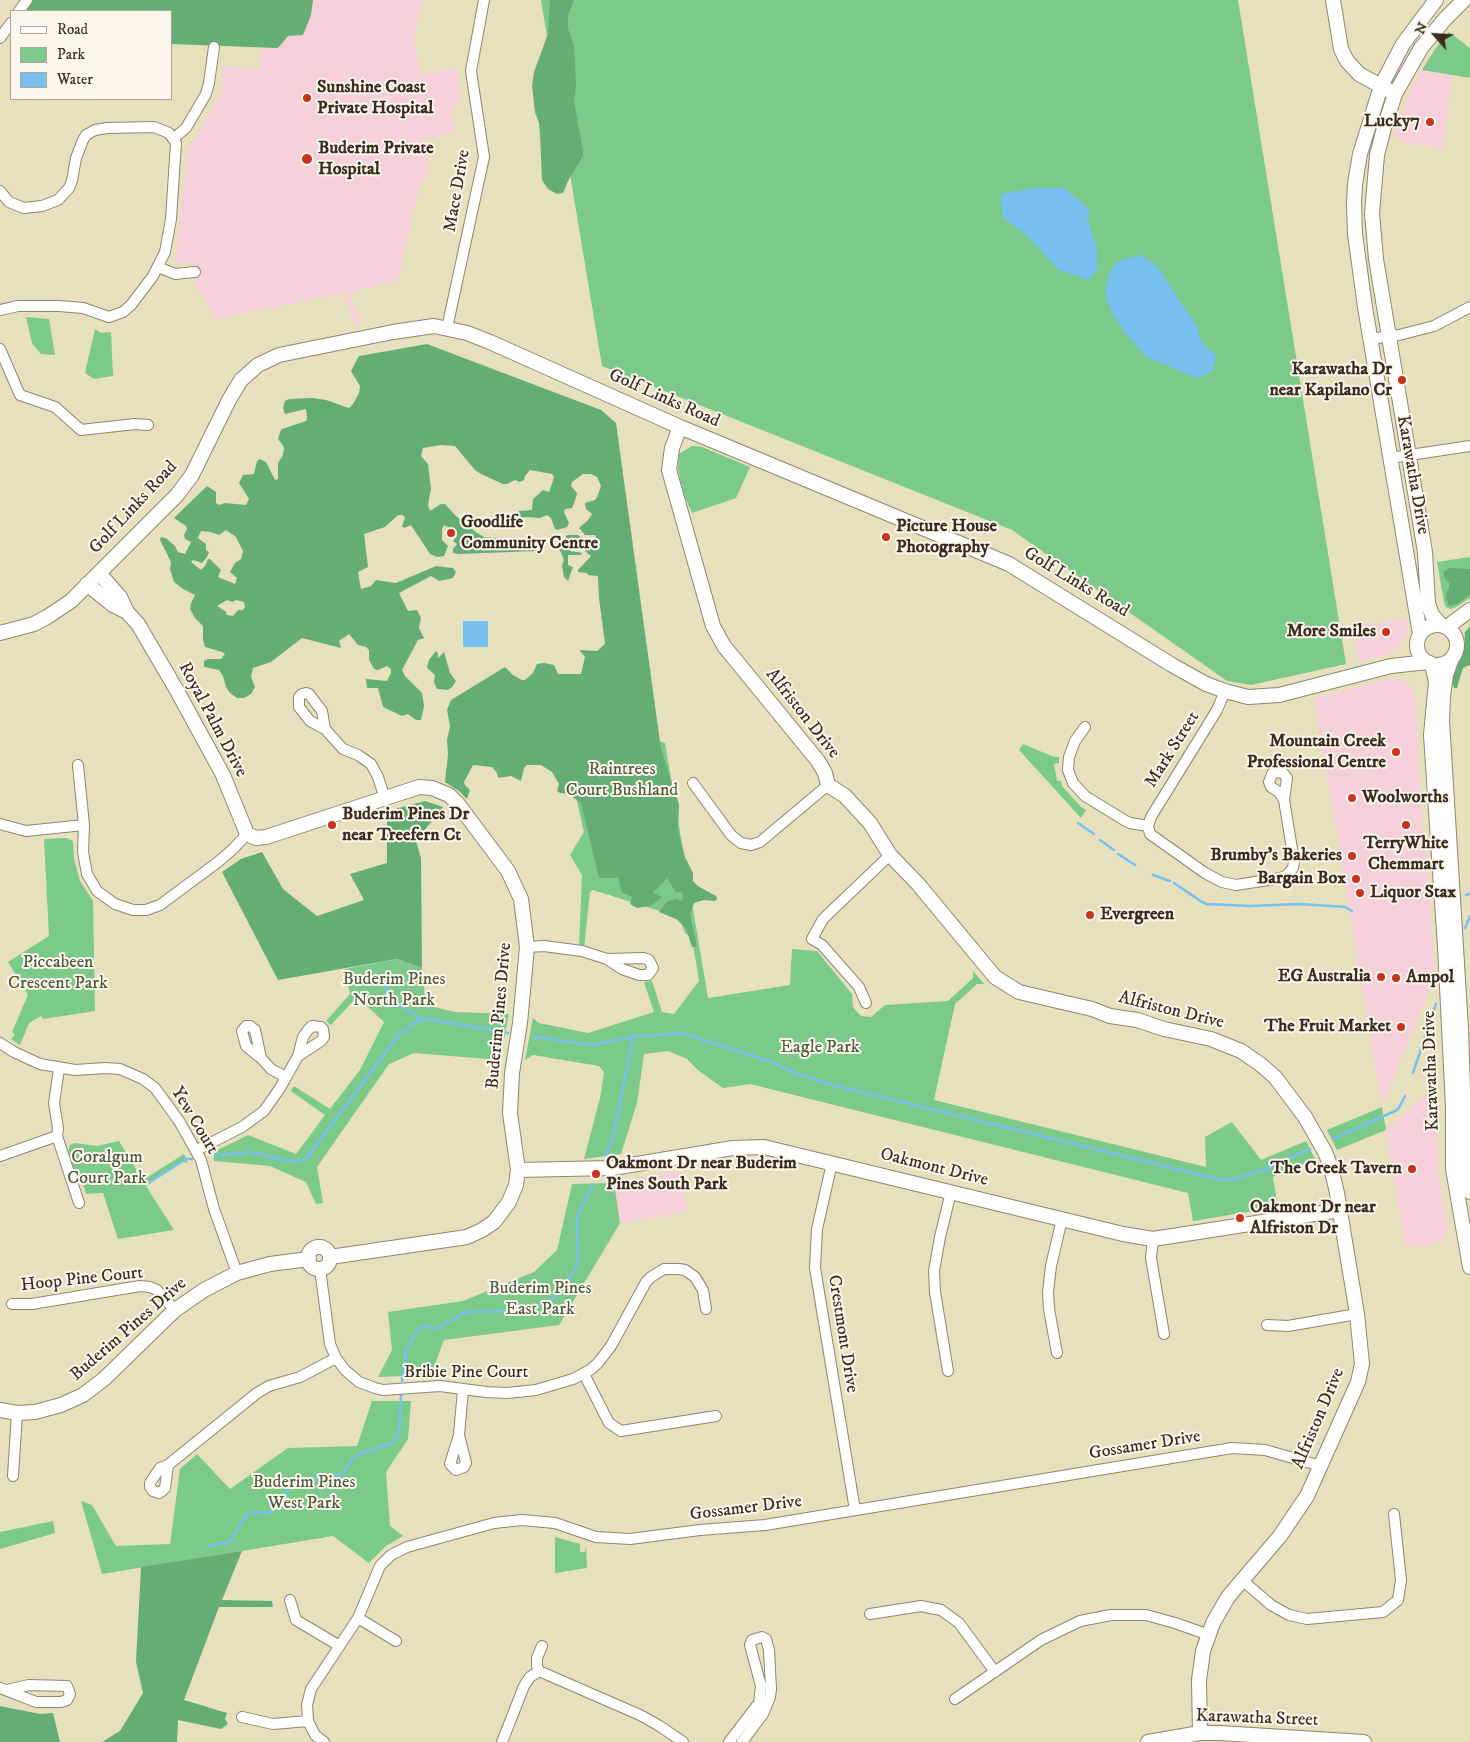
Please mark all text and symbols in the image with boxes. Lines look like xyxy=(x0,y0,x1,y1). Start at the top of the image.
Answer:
legend xyxy=(10,10,172,100)
north arrow xyxy=(1410,10,1460,60)
text: N xyxy=(1411,19,1432,38)
text: Road xyxy=(57,20,88,39)
text: Park xyxy=(57,45,85,64)
text: Water xyxy=(57,70,93,89)
place label: Sunshine Coast Private Hospital xyxy=(317,77,433,120)
marker: Sunshine Coast Private Hospital xyxy=(301,92,313,104)
place label: Lucky7 xyxy=(1364,111,1420,133)
marker: Lucky7 xyxy=(1424,116,1436,128)
place label: Buderim Private Hospital xyxy=(318,138,434,180)
street label: Mace Drive xyxy=(440,148,476,234)
marker: Buderim Private Hospital xyxy=(300,152,314,166)
place label: Karawatha Dr near Kapilano Cr xyxy=(1269,359,1392,402)
street label: Golf Links Road xyxy=(605,365,723,433)
marker: Karawatha Dr near Kapilano Cr xyxy=(1396,374,1408,386)
street label: Karawatha Drive xyxy=(1391,414,1433,536)
street label: Golf Links Road xyxy=(85,457,183,559)
place label: Goodlife Community Centre xyxy=(461,512,598,554)
place label: Picture House Photography xyxy=(896,516,997,558)
marker: Goodlife Community Centre xyxy=(445,527,457,539)
marker: Picture House Photography xyxy=(880,531,892,543)
street label: Golf Links Road xyxy=(1019,543,1133,623)
place label: More Smiles xyxy=(1287,621,1376,643)
marker: More Smiles xyxy=(1380,626,1392,638)
street label: Royal Palm Drive xyxy=(173,659,251,781)
street label: Alfriston Drive xyxy=(760,665,844,763)
street label: Mark Street xyxy=(1141,708,1205,792)
place label: Mountain Creek Professional Centre xyxy=(1247,731,1386,774)
marker: Mountain Creek Professional Centre xyxy=(1390,746,1402,758)
park label: Raintrees Court Bushland xyxy=(566,759,678,802)
place label: Woolworths xyxy=(1362,787,1448,809)
marker: Woolworths xyxy=(1346,792,1358,804)
place label: Buderim Pines Dr near Treefern Ct xyxy=(342,804,469,846)
marker: Buderim Pines Dr near Treefern Ct xyxy=(326,819,338,831)
marker: TerryWhite Chemmart xyxy=(1400,819,1412,831)
place label: TerryWhite Chemmart xyxy=(1363,833,1449,876)
place label: Brumby's Bakeries xyxy=(1210,845,1342,867)
marker: Brumby's Bakeries xyxy=(1346,850,1358,862)
place label: Bargain Box xyxy=(1257,868,1346,890)
marker: Bargain Box xyxy=(1350,873,1362,885)
place label: Liquor Stax xyxy=(1370,882,1456,904)
marker: Liquor Stax xyxy=(1354,887,1366,899)
place label: Evergreen xyxy=(1100,904,1174,926)
marker: Evergreen xyxy=(1084,909,1096,921)
street label: Buderim Pines Drive xyxy=(483,942,517,1090)
park label: Piccabeen Crescent Park xyxy=(8,952,108,994)
place label: EG Australia xyxy=(1278,966,1371,988)
place label: Ampol xyxy=(1406,967,1454,989)
park label: Buderim Pines North Park xyxy=(342,969,446,1012)
marker: EG Australia xyxy=(1375,971,1387,983)
marker: Ampol xyxy=(1390,972,1402,984)
street label: Alfriston Drive xyxy=(1116,987,1226,1035)
street label: Karawatha Drive xyxy=(1419,1010,1445,1132)
place label: The Fruit Market xyxy=(1264,1016,1391,1038)
marker: The Fruit Market xyxy=(1395,1021,1407,1033)
park label: Eagle Park xyxy=(780,1037,860,1059)
street label: Yew Court xyxy=(165,1083,223,1159)
street label: Oakmont Drive xyxy=(878,1144,990,1192)
park label: Coralgum Court Park xyxy=(67,1147,147,1190)
place label: Oakmont Dr near Buderim Pines South Park xyxy=(606,1153,797,1196)
place label: The Creek Tavern xyxy=(1270,1158,1402,1180)
marker: The Creek Tavern xyxy=(1406,1163,1418,1175)
marker: Oakmont Dr near Buderim Pines South Park xyxy=(590,1168,602,1180)
place label: Oakmont Dr near Alfriston Dr xyxy=(1250,1197,1376,1240)
marker: Oakmont Dr near Alfriston Dr xyxy=(1234,1212,1246,1224)
street label: Hoop Pine Court xyxy=(20,1263,144,1297)
street label: Buderim Pines Drive xyxy=(66,1274,192,1386)
street label: Crestmont Drive xyxy=(822,1274,862,1394)
park label: Buderim Pines East Park xyxy=(488,1278,592,1320)
street label: Bribie Pine Court xyxy=(404,1362,528,1384)
street label: Alfriston Drive xyxy=(1288,1365,1350,1473)
street label: Gossamer Drive xyxy=(1088,1427,1202,1465)
park label: Buderim Pines West Park xyxy=(252,1472,356,1515)
street label: Gossamer Drive xyxy=(689,1491,803,1527)
street label: Karawatha Street xyxy=(1195,1706,1319,1732)

